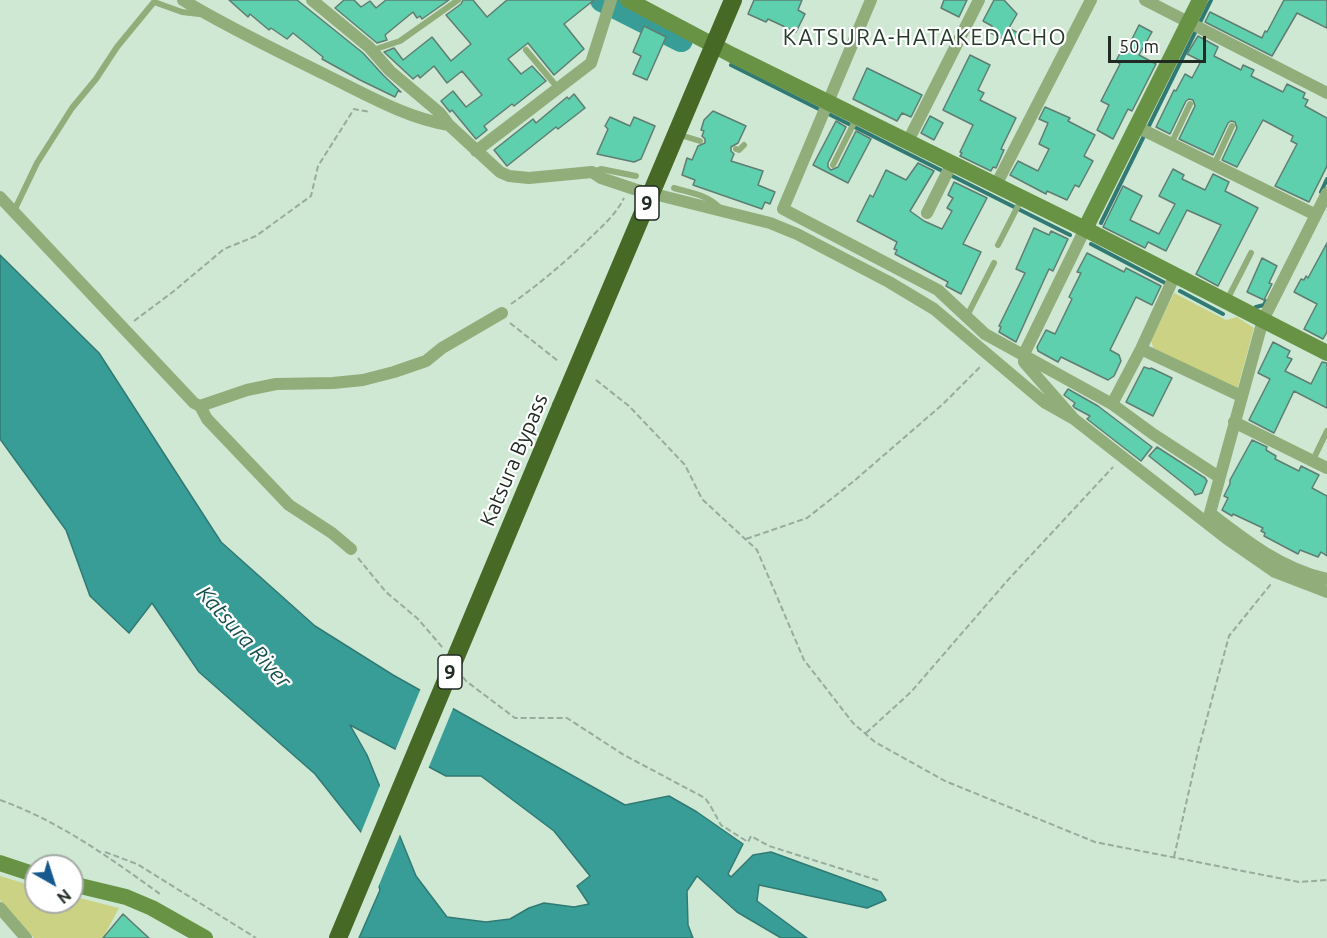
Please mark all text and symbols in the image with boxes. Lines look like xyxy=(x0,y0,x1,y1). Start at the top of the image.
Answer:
scale bar xyxy=(1111,24,1208,62)
district label: KATSURA-HATAKEDACHO xyxy=(783,25,1067,51)
text: 50 m xyxy=(1119,36,1159,56)
road number: 9 xyxy=(635,186,659,220)
street label: Katsura Bypass xyxy=(475,390,553,530)
water label: Katsura River xyxy=(191,580,297,694)
road number: 9 xyxy=(438,655,462,689)
north arrow xyxy=(24,854,84,914)
text: N xyxy=(54,886,74,907)

